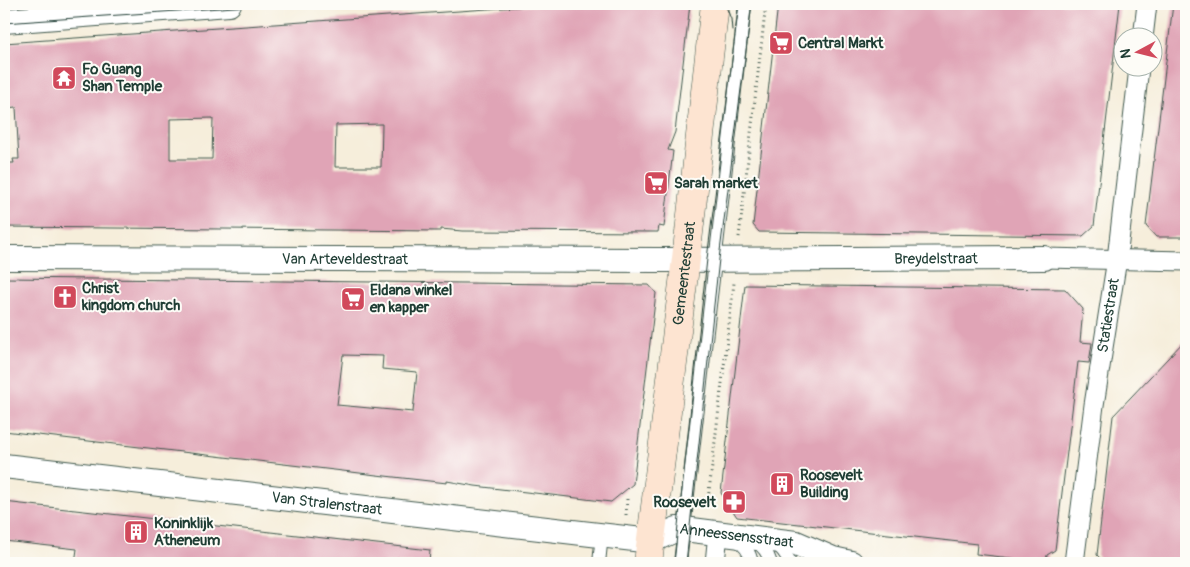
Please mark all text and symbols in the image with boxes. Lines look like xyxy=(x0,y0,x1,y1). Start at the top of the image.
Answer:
north arrow xyxy=(1112,28,1162,78)
supermarket icon: Central Markt xyxy=(768,30,794,56)
place label: Central Markt xyxy=(798,34,884,53)
text: N xyxy=(1117,48,1135,59)
place label: Fo Guang Shan Temple xyxy=(82,60,163,96)
temple icon: Fo Guang Shan Temple xyxy=(51,65,77,91)
supermarket icon: Sarah market xyxy=(643,170,669,196)
place label: Sarah market xyxy=(674,174,759,193)
street label: Gemeentestraat xyxy=(669,219,700,326)
street label: Breydelstraat xyxy=(894,249,979,269)
street label: Van Arteveldestraat xyxy=(282,250,409,269)
street label: Statiestraat xyxy=(1093,276,1124,354)
place label: Christ kingdom church xyxy=(81,279,180,315)
place label: Eldana winkel en kapper xyxy=(369,281,452,317)
church icon: Christ kingdom church xyxy=(52,284,78,310)
supermarket icon: Eldana winkel en kapper xyxy=(340,286,366,312)
place label: Roosevelt Building xyxy=(800,466,864,502)
building icon: Roosevelt Building xyxy=(769,471,795,497)
street label: Van Stralenstraat xyxy=(271,488,384,520)
pharmacy icon: Roosevelt xyxy=(721,489,747,515)
place label: Roosevelt xyxy=(653,493,717,512)
place label: Koninklijk Atheneum xyxy=(154,514,220,550)
building icon: Koninklijk Atheneum xyxy=(123,519,149,545)
street label: Anneessensstraat xyxy=(678,520,796,553)

